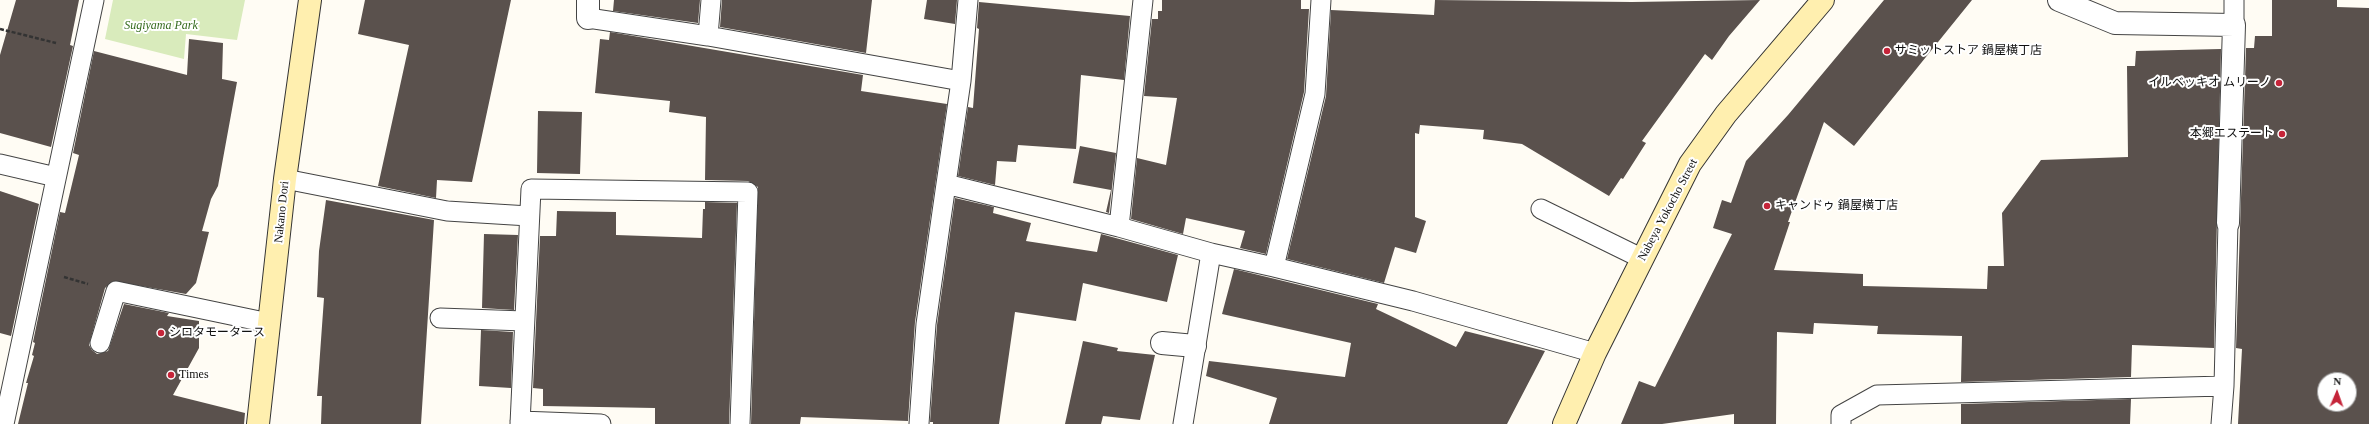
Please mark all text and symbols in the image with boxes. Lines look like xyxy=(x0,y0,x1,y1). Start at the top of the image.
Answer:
park label: Sugiyama Park xyxy=(124,19,198,33)
place label: サミットストア 鍋屋横丁店 xyxy=(1895,44,2042,58)
marker: サミットストア 鍋屋横丁店 xyxy=(1882,46,1892,56)
place label: イルベッキオ ムリーノ xyxy=(2148,76,2271,90)
marker: イルベッキオ ムリーノ xyxy=(2274,78,2284,88)
place label: 本郷エステート xyxy=(2190,127,2274,141)
marker: 本郷エステート xyxy=(2277,129,2287,139)
street label: Nabeya Yokocho Street xyxy=(1635,157,1701,263)
street label: Nakano Dori xyxy=(272,180,292,244)
place label: キャンドゥ 鍋屋横丁店 xyxy=(1775,199,1898,213)
marker: キャンドゥ 鍋屋横丁店 xyxy=(1762,201,1772,211)
place label: シロタモータース xyxy=(169,326,265,340)
marker: シロタモータース xyxy=(156,328,166,338)
place label: Times xyxy=(179,368,209,382)
marker: Times xyxy=(166,370,176,380)
north arrow xyxy=(2317,372,2357,412)
text: N xyxy=(2333,375,2342,387)

